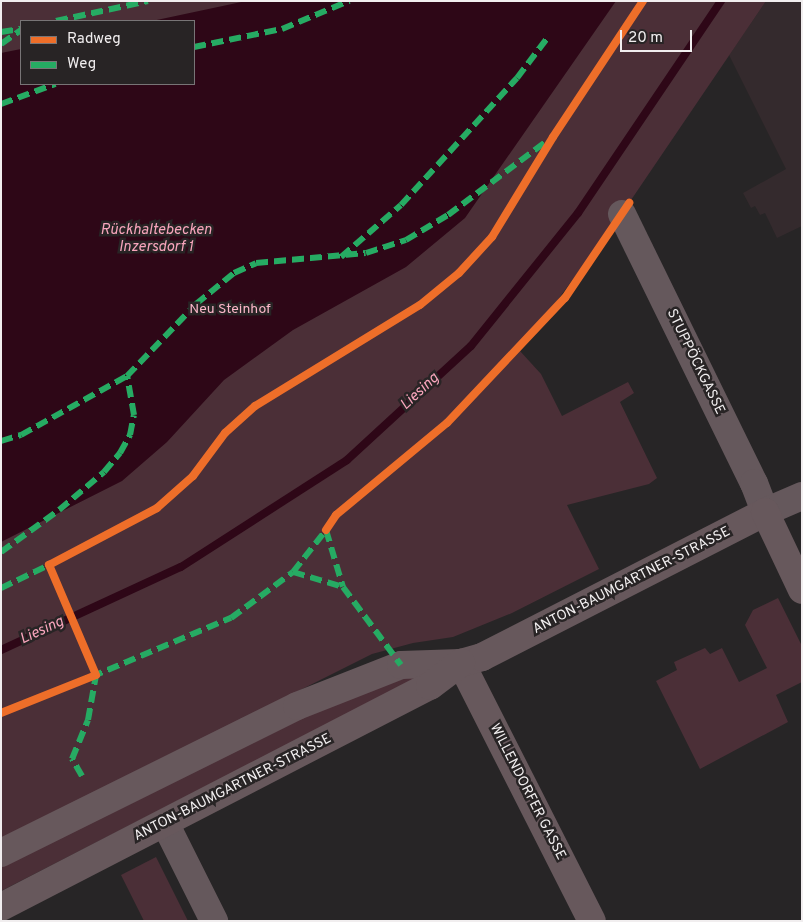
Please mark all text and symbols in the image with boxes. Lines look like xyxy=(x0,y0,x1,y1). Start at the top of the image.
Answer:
legend xyxy=(20,20,195,85)
scale bar xyxy=(623,20,696,52)
text: 20 m xyxy=(628,29,663,48)
text: Radweg xyxy=(67,30,121,49)
text: Weg xyxy=(67,55,96,74)
water label: Rückhaltebecken Inzersdorf 1 xyxy=(100,221,212,256)
park label: Neu Steinhof xyxy=(189,302,271,318)
street label: STUPPÖCKGASSE xyxy=(662,307,728,417)
water label: Liesing xyxy=(397,370,443,414)
street label: ANTON-BAUMGARTNER-STRASSE xyxy=(530,524,734,638)
water label: Liesing xyxy=(17,613,67,649)
street label: WILLENDORFER GASSE xyxy=(485,721,569,863)
street label: ANTON-BAUMGARTNER-STRASSE xyxy=(131,731,335,845)

